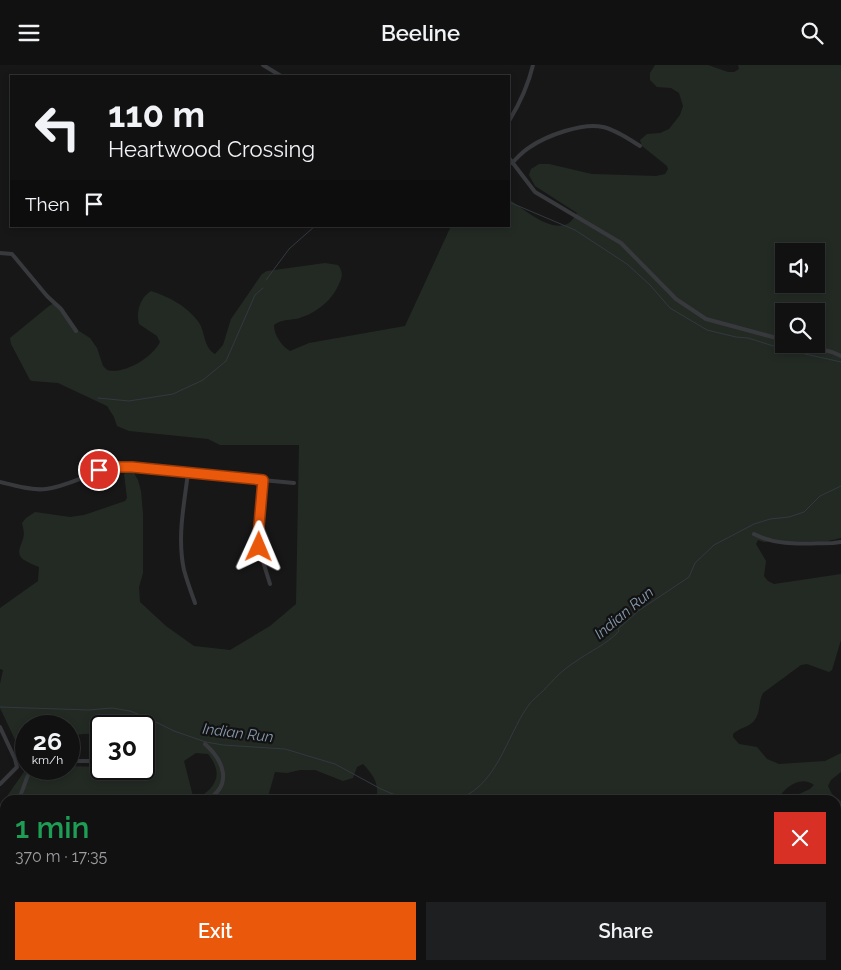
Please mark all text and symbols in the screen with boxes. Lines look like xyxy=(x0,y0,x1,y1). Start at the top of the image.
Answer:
icon: menu xyxy=(15,19,43,47)
icon: search xyxy=(798,19,826,47)
text: Beeline xyxy=(381,20,460,46)
text: 110 m xyxy=(108,94,205,135)
icon: left xyxy=(25,95,90,160)
text: Heartwood Crossing xyxy=(108,136,315,162)
icon: arrive xyxy=(80,190,108,218)
text: Then xyxy=(25,193,70,215)
map controls xyxy=(775,243,825,353)
button: sound xyxy=(775,243,825,293)
button: search xyxy=(775,303,825,353)
pin xyxy=(78,449,120,491)
icon: arrive xyxy=(85,456,113,484)
position arrow xyxy=(232,520,284,572)
water label: Indian Run xyxy=(591,583,657,643)
speed limit sign: 30 xyxy=(90,715,155,780)
water label: Indian Run xyxy=(201,720,275,746)
text: 26 xyxy=(33,726,62,756)
text: km/h xyxy=(32,753,63,767)
text: 1 min xyxy=(15,810,90,845)
button: close xyxy=(774,812,826,864)
text: 370 m · 17:35 xyxy=(15,847,107,866)
button: Exit xyxy=(15,902,416,960)
button: Share xyxy=(426,902,826,960)

